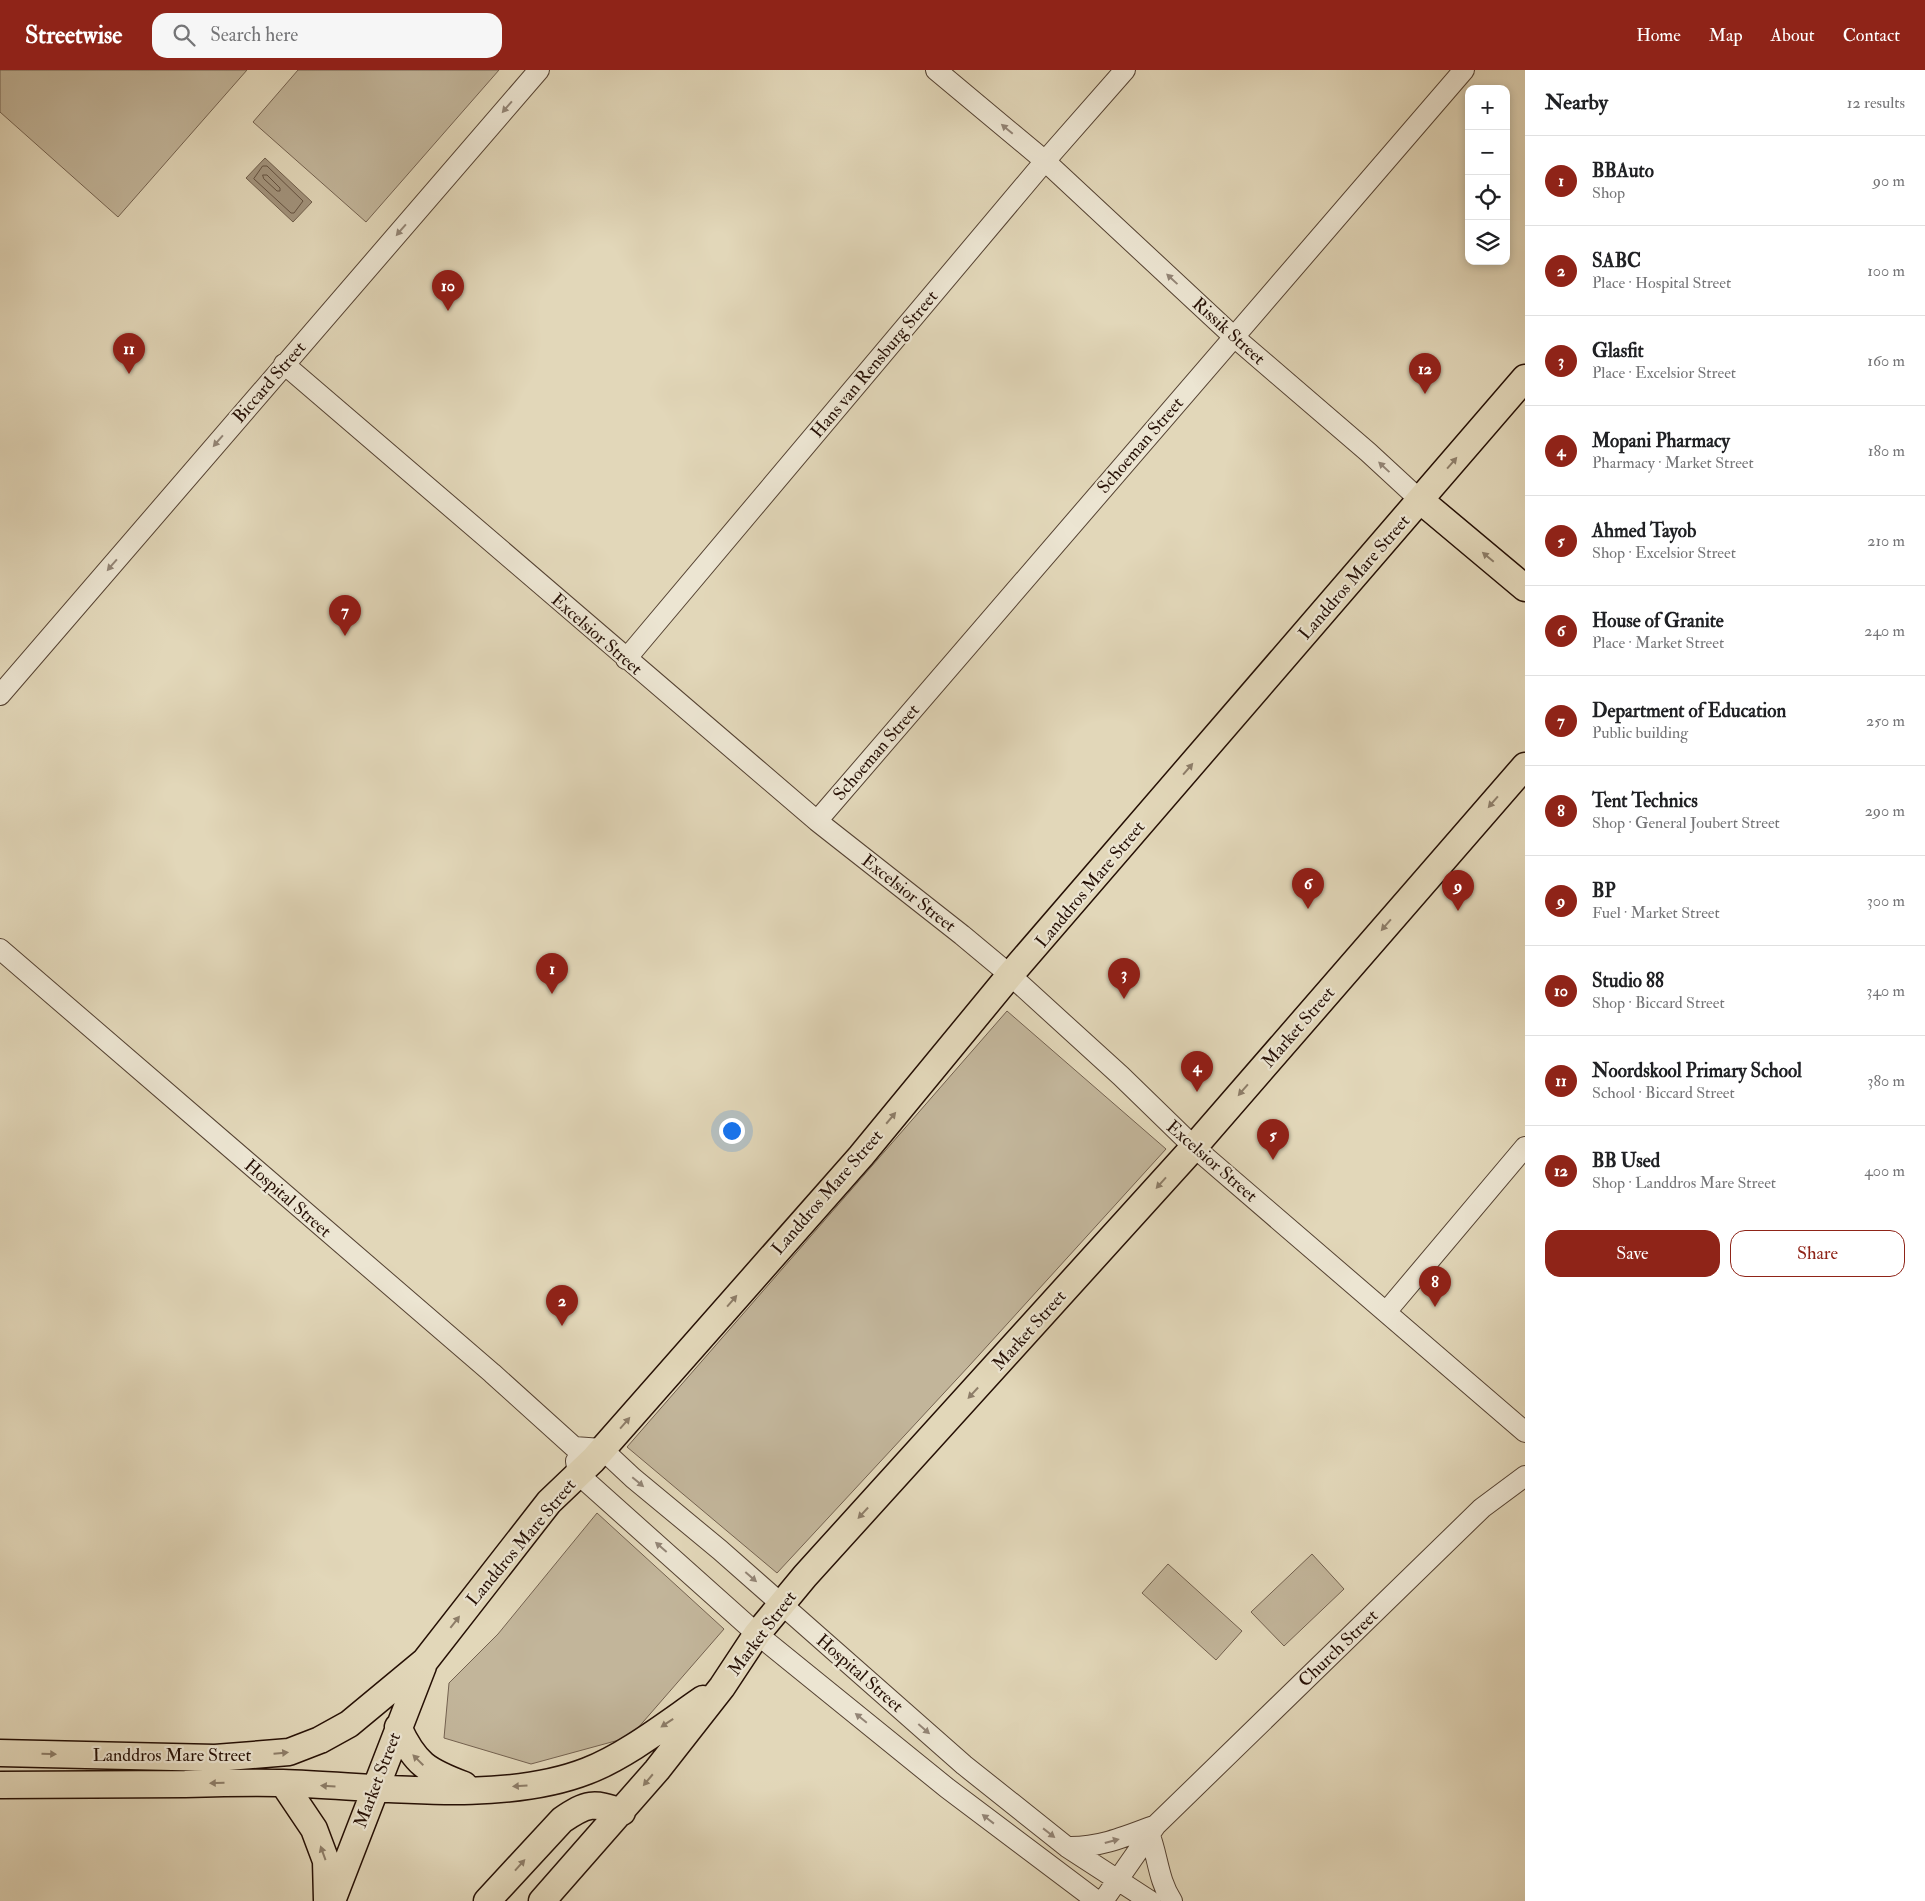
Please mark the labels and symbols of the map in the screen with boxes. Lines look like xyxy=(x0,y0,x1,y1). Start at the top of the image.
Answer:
one-way arrow xyxy=(502,100,513,113)
one-way arrow xyxy=(1001,124,1014,135)
one-way arrow xyxy=(395,223,407,235)
pin: 10 xyxy=(432,270,464,311)
one-way arrow xyxy=(1166,273,1178,285)
street label: Hans van Rensburg Street xyxy=(806,286,943,443)
street label: Rissik Street xyxy=(1187,293,1270,370)
pin: 11 xyxy=(113,333,145,374)
street label: Biccard Street xyxy=(228,337,311,428)
pin: 12 xyxy=(1409,353,1441,394)
street label: Schoeman Street xyxy=(1092,392,1189,498)
one-way arrow xyxy=(213,435,224,448)
one-way arrow xyxy=(1446,457,1458,469)
one-way arrow xyxy=(1379,461,1391,473)
street label: Landdros Mare Street xyxy=(1294,510,1415,645)
one-way arrow xyxy=(1481,551,1494,562)
one-way arrow xyxy=(107,558,118,571)
street label: Excelsior Street xyxy=(546,588,647,680)
pin: 7 xyxy=(329,595,361,636)
street label: Schoeman Street xyxy=(828,699,925,805)
one-way arrow xyxy=(1182,764,1194,776)
one-way arrow xyxy=(1487,796,1499,808)
street label: Landdros Mare Street xyxy=(1031,816,1150,953)
street label: Excelsior Street xyxy=(857,849,961,938)
pin: 6 xyxy=(1292,868,1324,909)
pin: 9 xyxy=(1442,870,1474,911)
one-way arrow xyxy=(1381,918,1392,931)
pin: 1 xyxy=(536,953,568,994)
pin: 3 xyxy=(1108,958,1140,999)
street label: Market Street xyxy=(1257,982,1340,1073)
pin: 4 xyxy=(1181,1051,1213,1092)
one-way arrow xyxy=(1237,1083,1249,1095)
one-way arrow xyxy=(885,1112,896,1124)
street label: Excelsior Street xyxy=(1161,1115,1262,1207)
your location xyxy=(719,1118,745,1144)
pin: 5 xyxy=(1257,1119,1289,1160)
street label: Landdros Mare Street xyxy=(767,1125,888,1260)
street label: Hospital Street xyxy=(239,1154,336,1243)
one-way arrow xyxy=(1155,1177,1167,1189)
pin: 8 xyxy=(1419,1266,1451,1307)
pin: 2 xyxy=(546,1285,578,1326)
street label: Market Street xyxy=(987,1285,1072,1375)
one-way arrow xyxy=(727,1295,738,1308)
one-way arrow xyxy=(967,1386,979,1398)
one-way arrow xyxy=(619,1417,630,1429)
street label: Landdros Mare Street xyxy=(462,1474,581,1611)
one-way arrow xyxy=(631,1476,644,1487)
one-way arrow xyxy=(857,1506,869,1518)
one-way arrow xyxy=(655,1541,667,1553)
one-way arrow xyxy=(745,1571,757,1583)
street label: Market Street xyxy=(723,1586,802,1680)
street label: Church Street xyxy=(1294,1604,1383,1692)
one-way arrow xyxy=(450,1616,461,1629)
street label: Hospital Street xyxy=(811,1629,908,1718)
one-way arrow xyxy=(855,1713,868,1724)
one-way arrow xyxy=(660,1718,674,1728)
one-way arrow xyxy=(917,1724,930,1735)
street label: Market Street xyxy=(349,1729,406,1831)
street label: Landdros Mare Street xyxy=(93,1744,252,1767)
one-way arrow xyxy=(273,1748,289,1756)
one-way arrow xyxy=(41,1751,57,1759)
one-way arrow xyxy=(412,1754,424,1766)
one-way arrow xyxy=(643,1773,654,1786)
one-way arrow xyxy=(208,1779,224,1787)
one-way arrow xyxy=(320,1782,336,1790)
one-way arrow xyxy=(512,1783,528,1791)
one-way arrow xyxy=(982,1814,995,1825)
one-way arrow xyxy=(1042,1827,1055,1838)
one-way arrow xyxy=(1105,1837,1120,1845)
one-way arrow xyxy=(319,1845,327,1860)
one-way arrow xyxy=(514,1859,526,1871)

